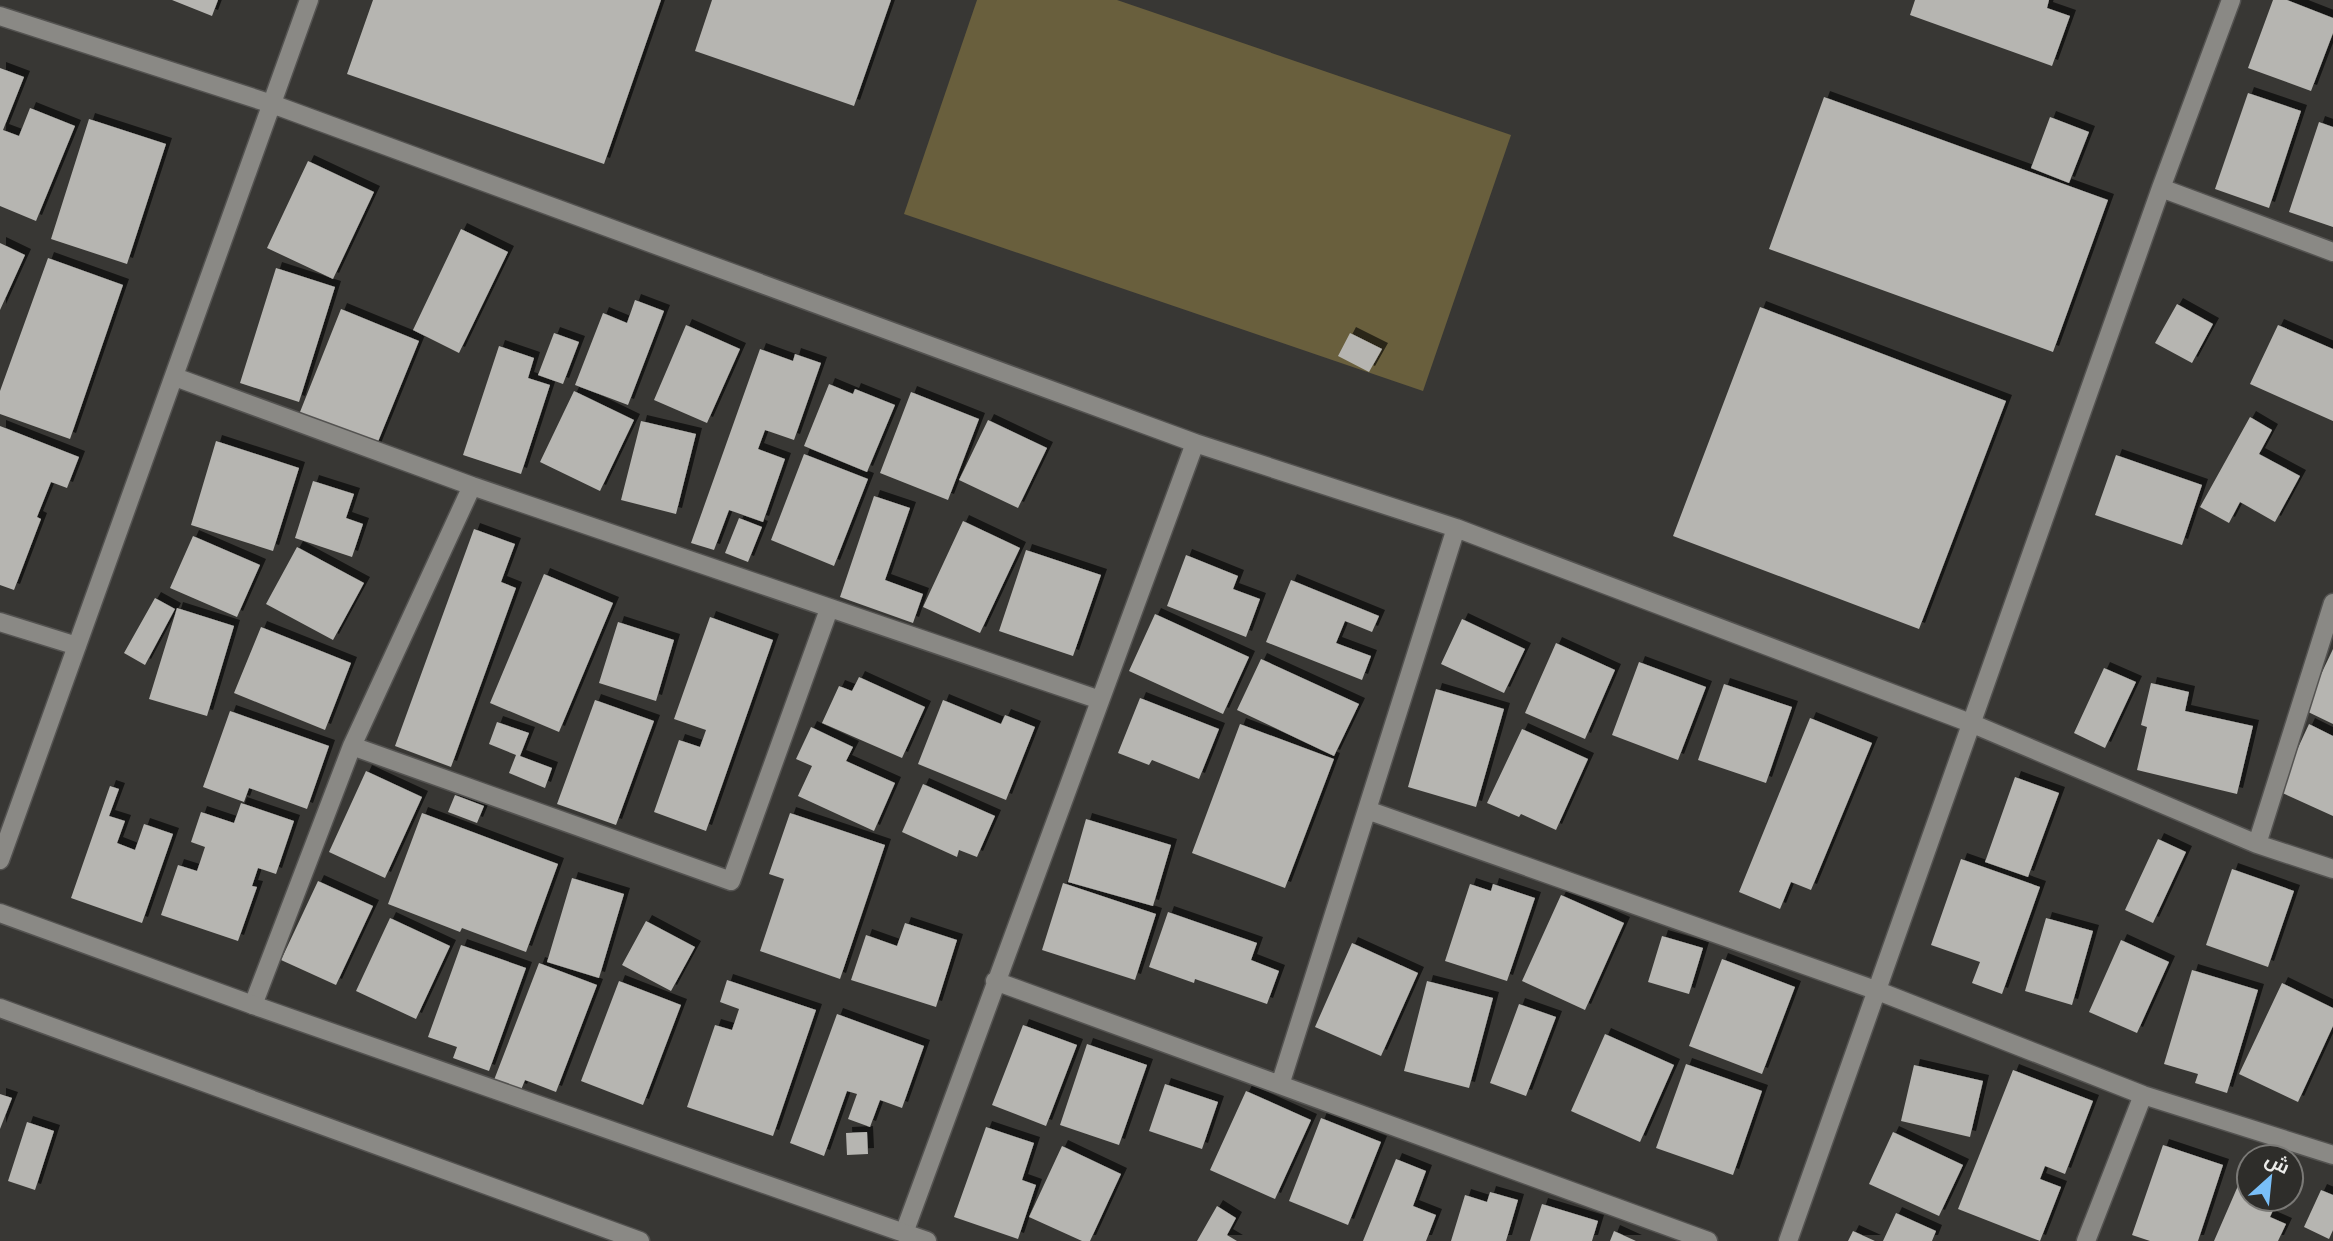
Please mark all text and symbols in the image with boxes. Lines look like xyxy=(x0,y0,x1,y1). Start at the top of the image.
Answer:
north arrow xyxy=(2235,1143,2305,1213)
text: ش xyxy=(2261,1148,2294,1179)

